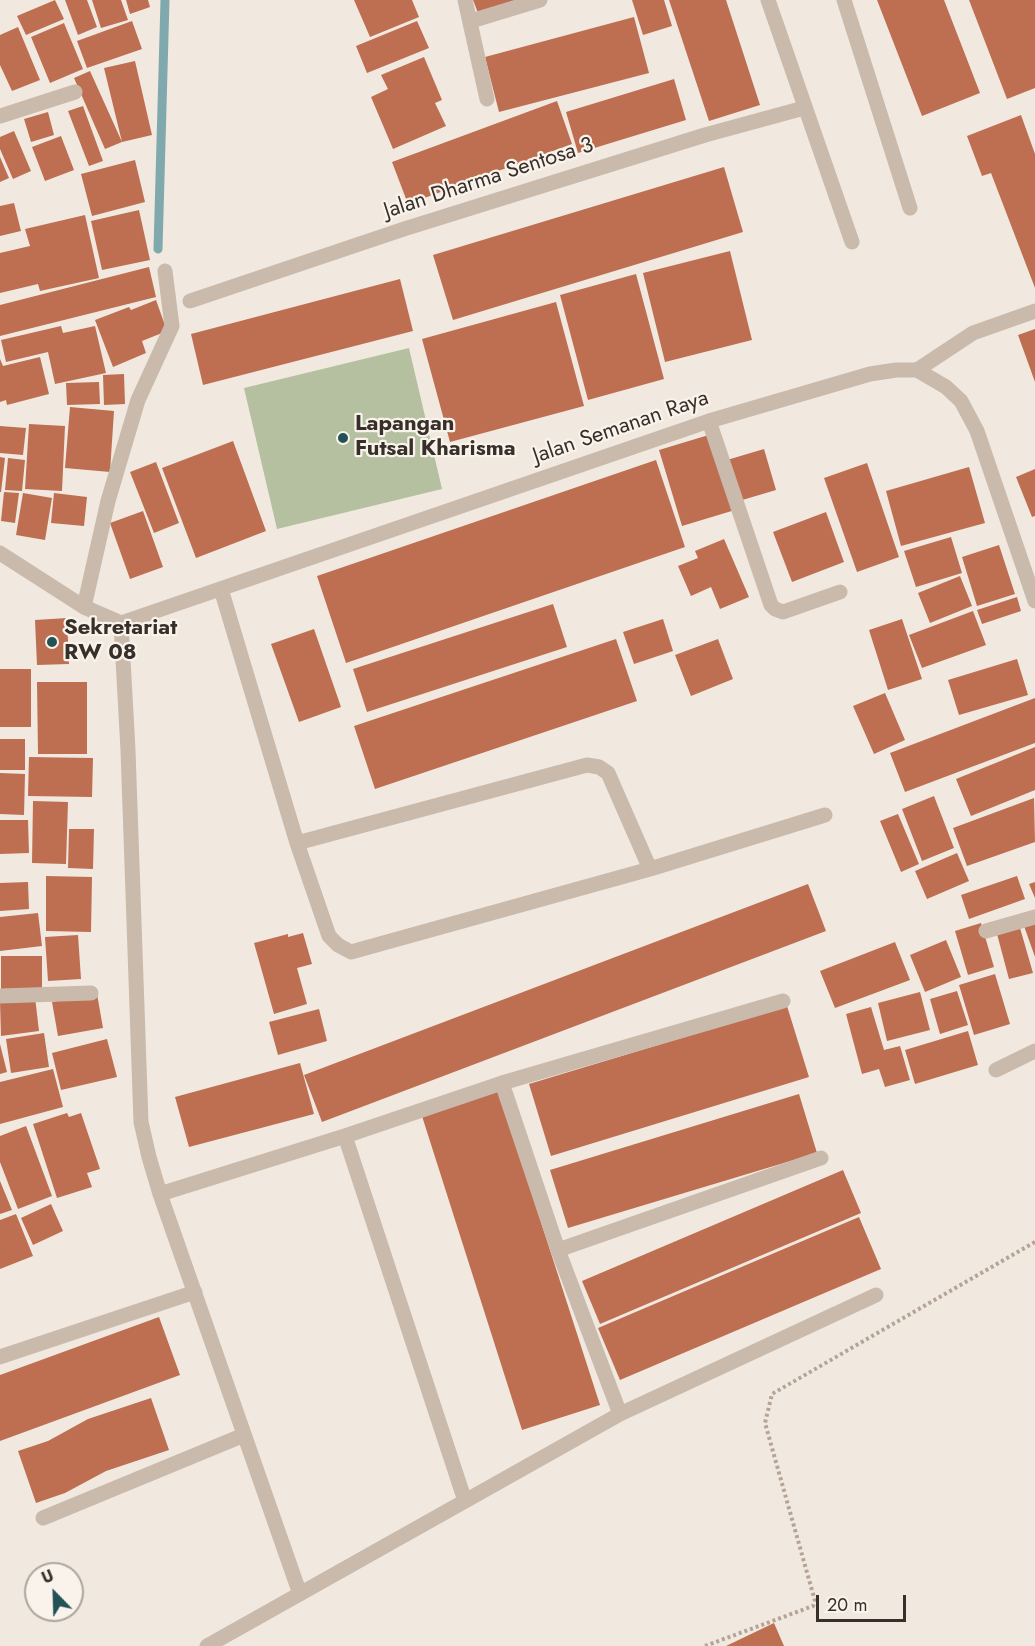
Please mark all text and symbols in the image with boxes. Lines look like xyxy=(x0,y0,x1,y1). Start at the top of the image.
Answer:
street label: Jalan Dharma Sentosa 3 xyxy=(381,133,597,225)
street label: Jalan Semanan Raya xyxy=(530,386,712,470)
place label: Lapangan Futsal Kharisma xyxy=(355,412,516,464)
marker: Lapangan Futsal Kharisma xyxy=(336,431,350,445)
place label: Sekretariat RW 08 xyxy=(64,616,177,668)
marker: Sekretariat RW 08 xyxy=(45,635,59,649)
north arrow xyxy=(24,1562,84,1622)
text: U xyxy=(38,1564,57,1590)
scale bar xyxy=(819,1583,909,1621)
text: 20 m xyxy=(827,1592,867,1618)

